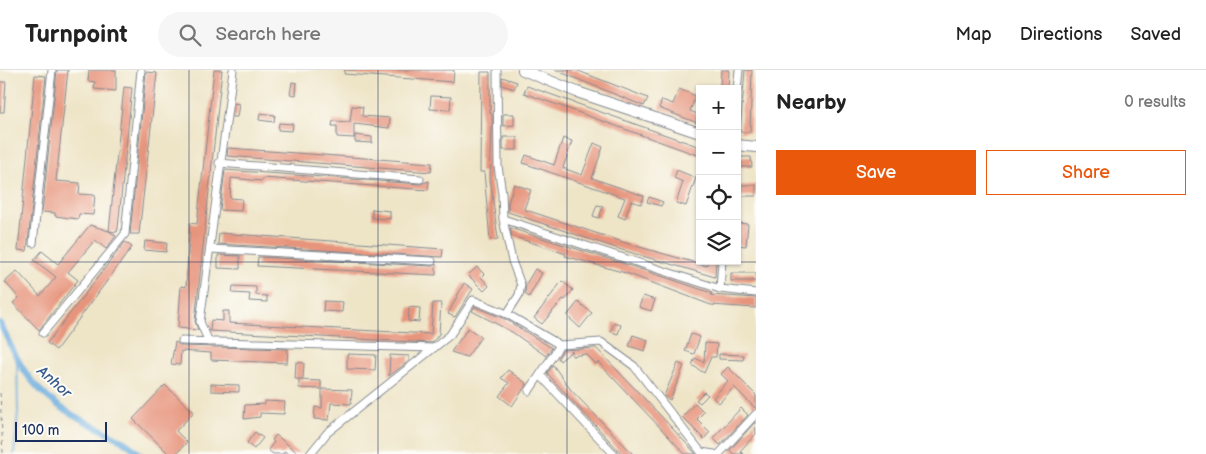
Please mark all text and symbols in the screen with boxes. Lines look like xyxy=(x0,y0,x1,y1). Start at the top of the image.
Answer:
search box xyxy=(158,12,508,57)
text: Turnpoint xyxy=(25,20,128,49)
icon: search xyxy=(176,21,204,49)
text: Search here xyxy=(216,23,321,46)
text: Map xyxy=(956,24,992,45)
text: Directions xyxy=(1020,24,1102,45)
text: Saved xyxy=(1130,24,1181,45)
map controls xyxy=(696,85,741,265)
button: + xyxy=(696,85,741,130)
text: Nearby xyxy=(776,90,846,115)
text: 0 results xyxy=(1124,93,1186,112)
button: − xyxy=(696,130,741,175)
button: Save xyxy=(776,150,976,195)
button: Share xyxy=(986,150,1186,195)
button: locate xyxy=(696,175,741,220)
button: layers xyxy=(696,220,741,265)
water label: Anhor xyxy=(32,361,76,403)
scale bar xyxy=(15,419,108,442)
text: 100 m xyxy=(22,422,59,439)

